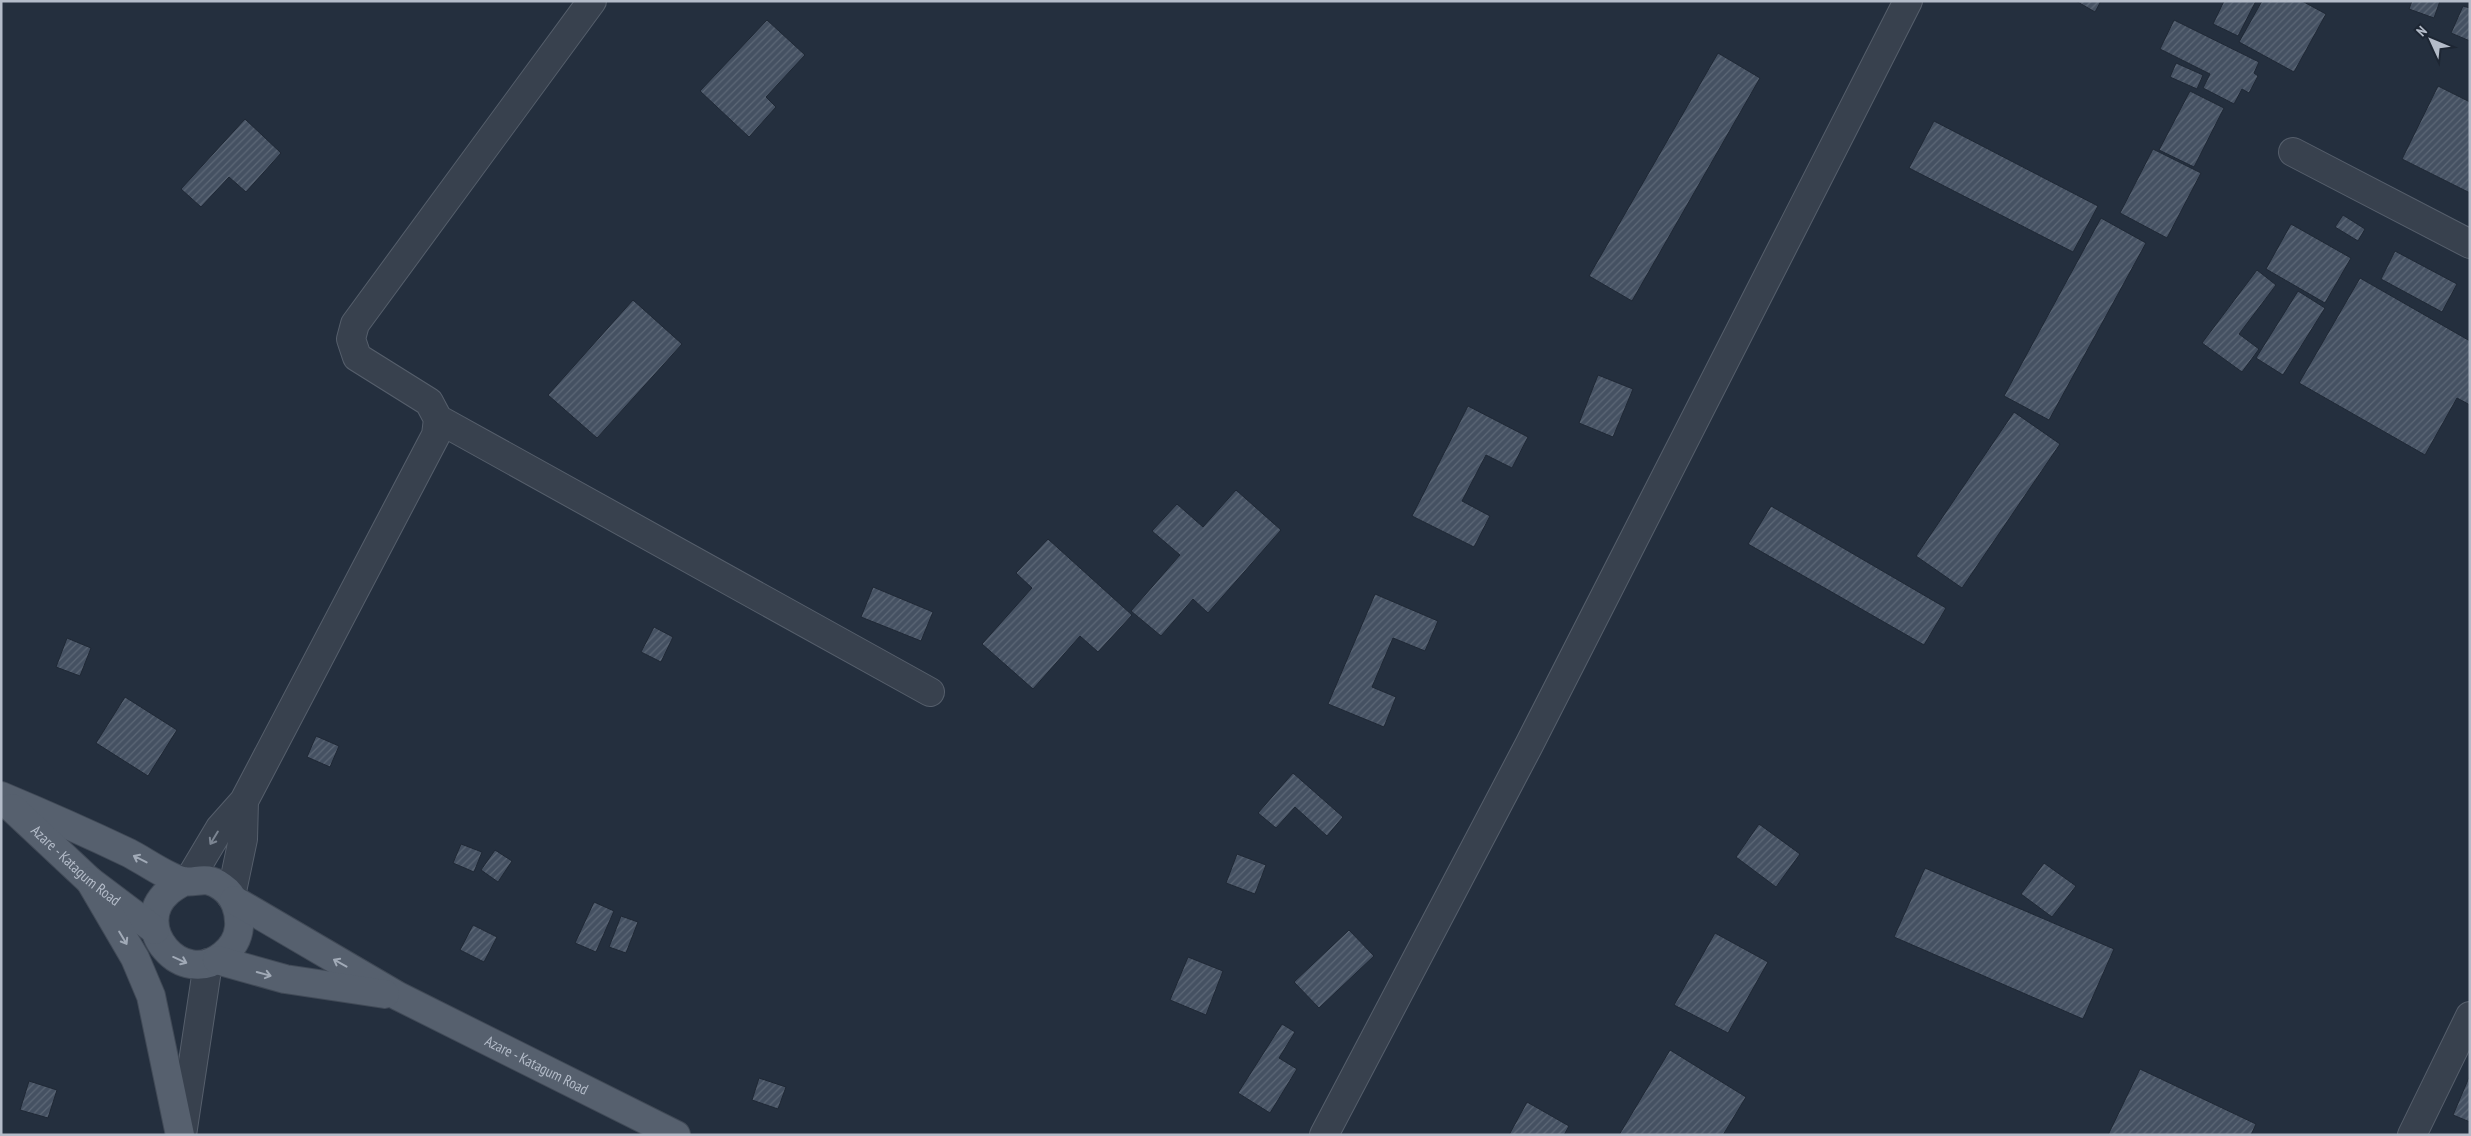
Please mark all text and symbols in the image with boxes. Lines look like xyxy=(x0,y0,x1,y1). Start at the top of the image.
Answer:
north arrow xyxy=(2406,15,2456,65)
text: N xyxy=(2413,22,2431,40)
street label: Azare - Katagum Road xyxy=(27,821,125,910)
one-way arrow xyxy=(208,831,218,845)
one-way arrow xyxy=(133,854,148,863)
one-way arrow xyxy=(119,930,129,945)
one-way arrow xyxy=(172,956,187,965)
one-way arrow xyxy=(333,958,348,967)
one-way arrow xyxy=(256,970,272,979)
street label: Azare - Katagum Road xyxy=(482,1031,592,1099)

